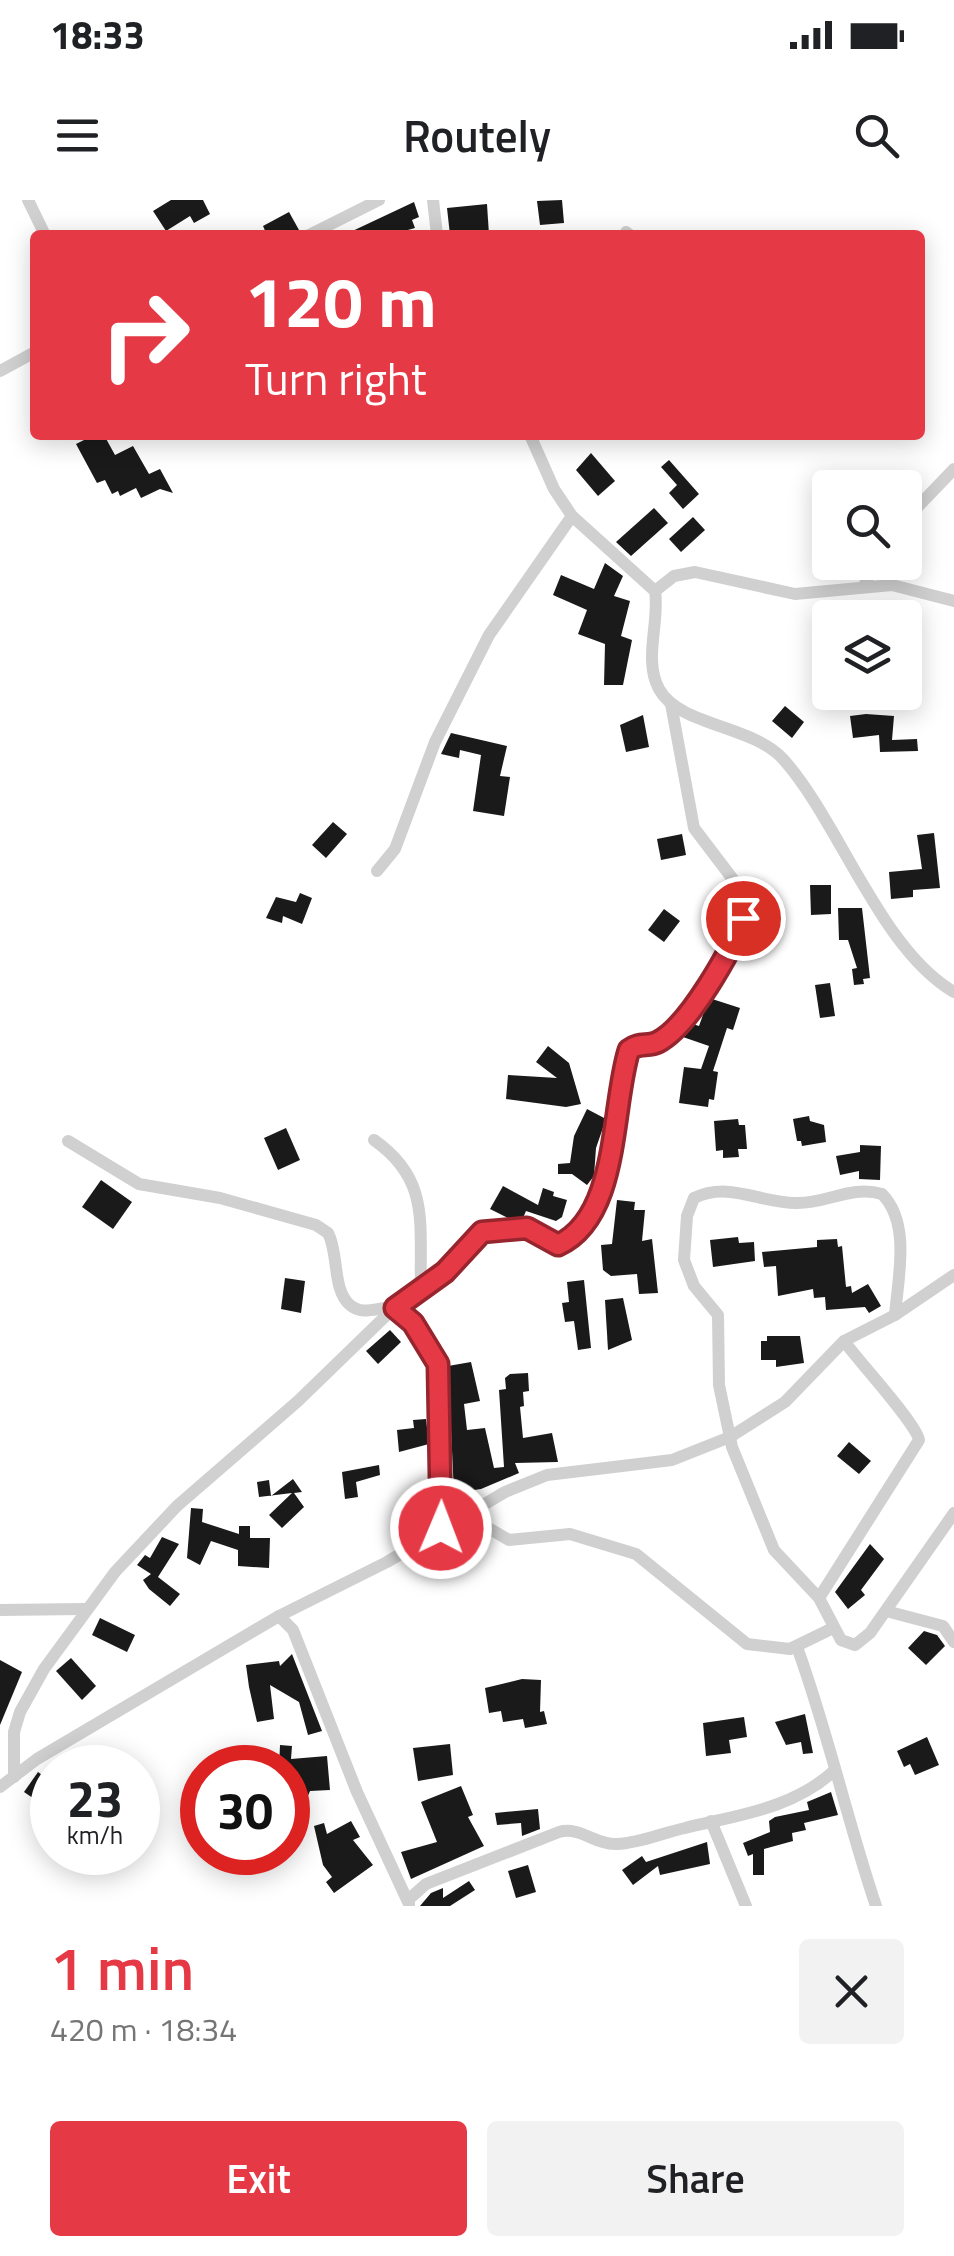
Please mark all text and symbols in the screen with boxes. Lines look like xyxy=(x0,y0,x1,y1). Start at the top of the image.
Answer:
text: 18:33 xyxy=(50,6,145,64)
text: Routely xyxy=(403,101,551,169)
icon: menu xyxy=(50,108,105,163)
icon: search xyxy=(849,108,904,163)
text: 120 m xyxy=(245,248,437,354)
icon: right xyxy=(80,270,210,400)
text: Turn right xyxy=(245,344,427,412)
map controls xyxy=(812,470,922,710)
button: search xyxy=(812,470,922,580)
button: layers xyxy=(812,600,922,710)
pin xyxy=(701,876,786,961)
icon: arrive xyxy=(716,891,771,946)
position arrow xyxy=(389,1476,493,1580)
speed limit sign: 30 xyxy=(180,1745,310,1875)
text: 23 xyxy=(67,1760,123,1836)
text: km/h xyxy=(67,1816,123,1854)
text: 1 min xyxy=(50,1922,194,2013)
button: close xyxy=(799,1939,904,2044)
text: 420 m · 18:34 xyxy=(50,2005,237,2053)
button: Exit xyxy=(50,2121,467,2236)
button: Share xyxy=(487,2121,904,2236)

